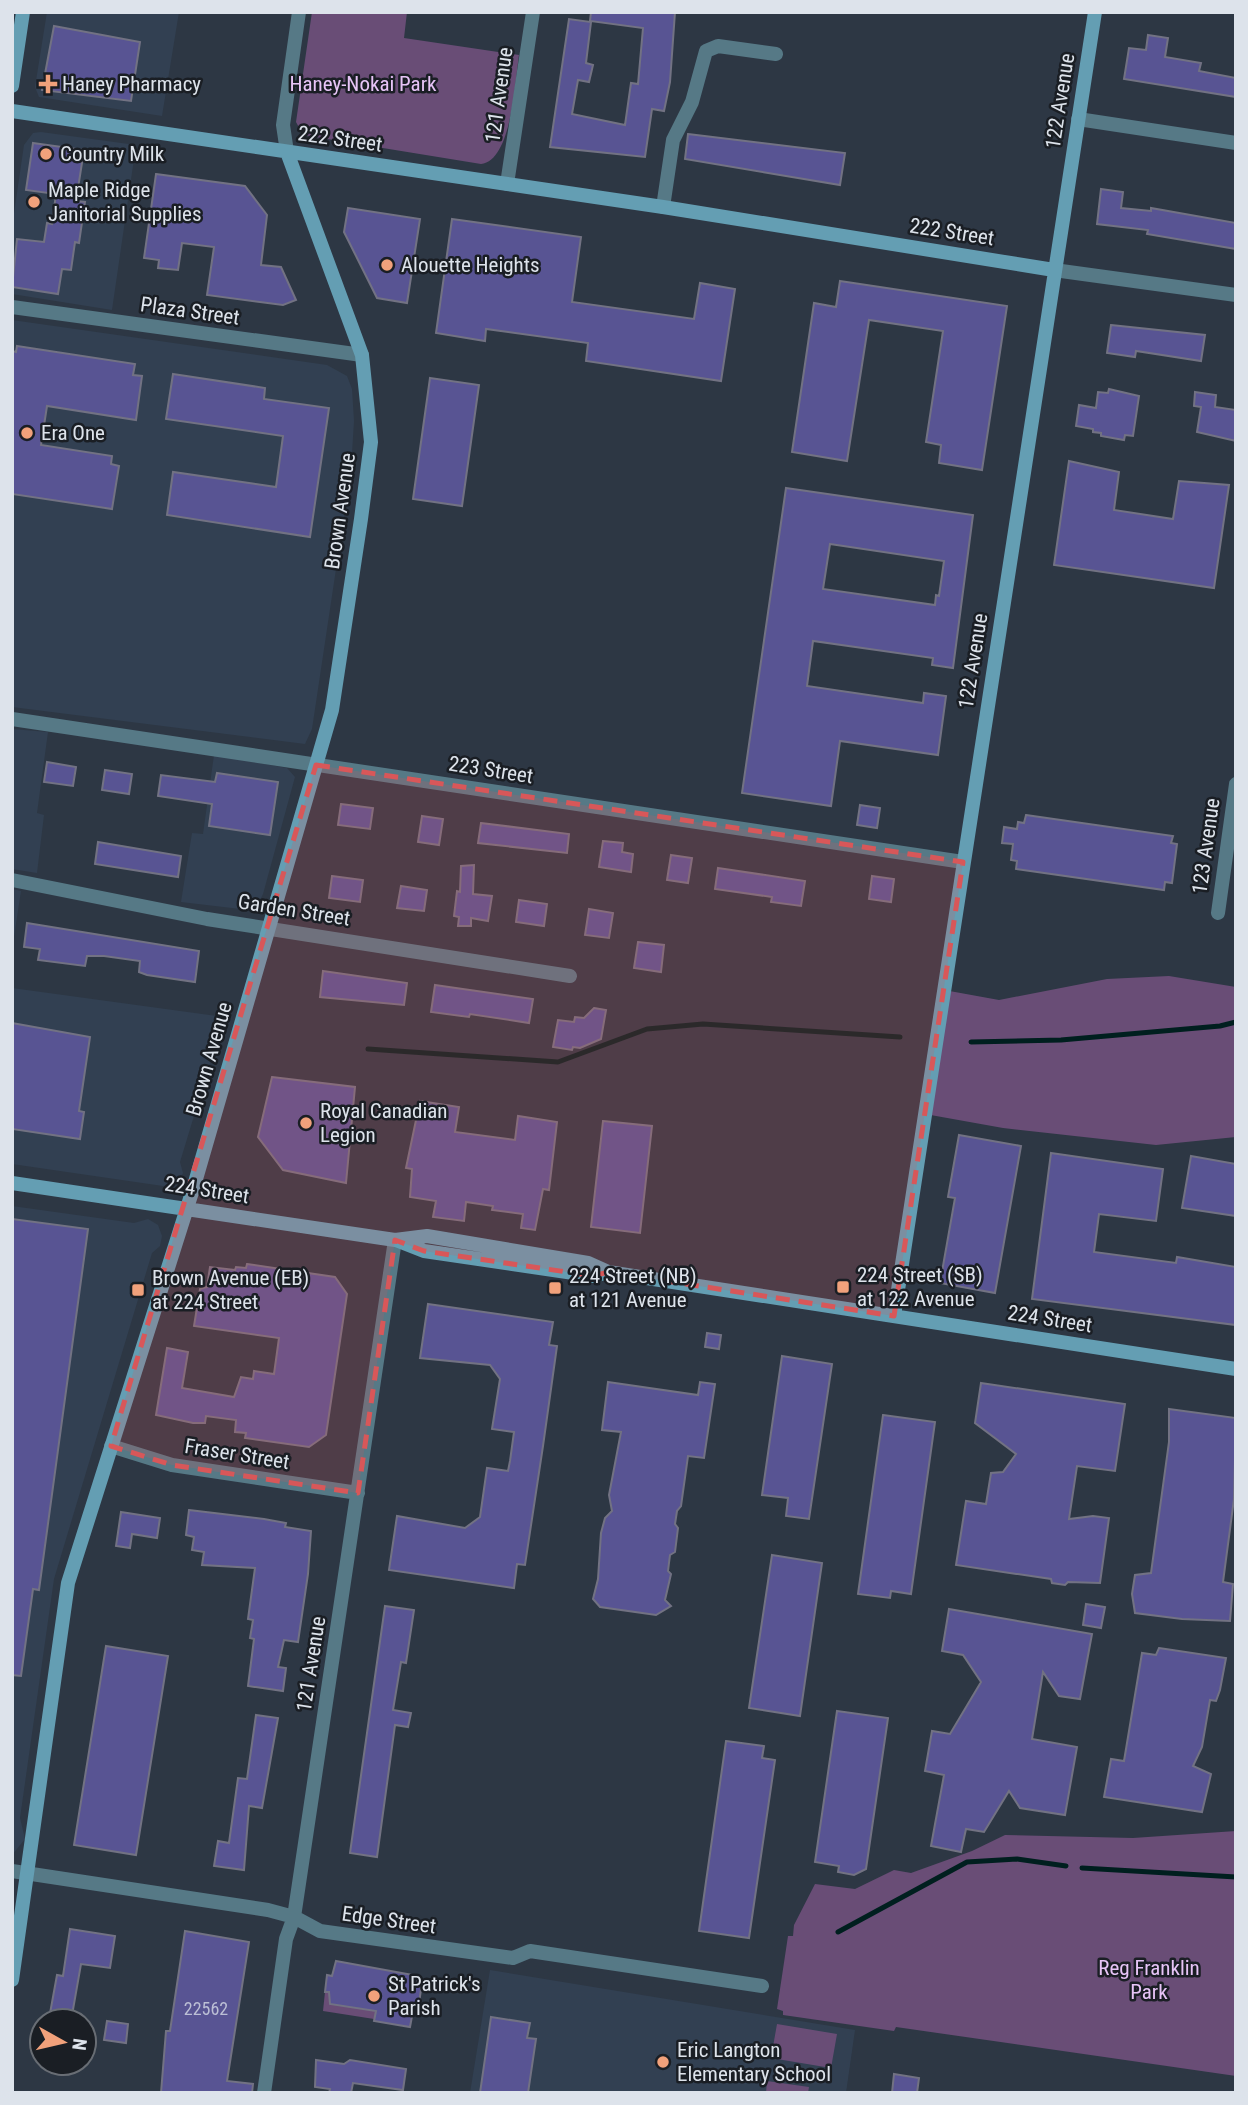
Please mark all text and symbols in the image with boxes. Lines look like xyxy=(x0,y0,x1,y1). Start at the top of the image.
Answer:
street label: 121 Avenue xyxy=(480,45,518,144)
street label: 122 Avenue xyxy=(1041,51,1079,150)
place label: Haney Pharmacy xyxy=(62,72,201,96)
park label: Haney-Nokai Park xyxy=(289,72,437,96)
marker: Haney Pharmacy xyxy=(40,76,56,92)
street label: 222 Street xyxy=(296,121,384,157)
place label: Country Milk xyxy=(60,142,165,166)
marker: Country Milk xyxy=(38,146,54,162)
place label: Maple Ridge Janitorial Supplies xyxy=(48,178,201,226)
marker: Maple Ridge Janitorial Supplies xyxy=(26,194,42,210)
street label: 222 Street xyxy=(908,213,996,251)
place label: Alouette Heights xyxy=(401,253,540,277)
marker: Alouette Heights xyxy=(379,257,395,273)
street label: Plaza Street xyxy=(139,292,241,330)
place label: Era One xyxy=(41,421,105,445)
marker: Era One xyxy=(19,425,35,441)
street label: Brown Avenue xyxy=(320,451,360,571)
street label: 122 Avenue xyxy=(954,611,992,710)
street label: 223 Street xyxy=(447,751,535,789)
street label: 123 Avenue xyxy=(1187,796,1225,895)
street label: Garden Street xyxy=(236,889,352,931)
street label: Brown Avenue xyxy=(181,999,237,1119)
place label: Royal Canadian Legion xyxy=(320,1099,448,1147)
marker: Royal Canadian Legion xyxy=(298,1115,314,1131)
street label: 224 Street xyxy=(163,1171,251,1209)
place label: 224 Street (SB) at 122 Avenue xyxy=(857,1263,983,1311)
place label: 224 Street (NB) at 121 Avenue xyxy=(569,1264,697,1312)
place label: Brown Avenue (EB) at 224 Street xyxy=(152,1266,309,1314)
marker: 224 Street (SB) at 122 Avenue xyxy=(835,1279,851,1295)
marker: 224 Street (NB) at 121 Avenue xyxy=(547,1280,563,1296)
marker: Brown Avenue (EB) at 224 Street xyxy=(130,1282,146,1298)
street label: 224 Street xyxy=(1006,1300,1094,1338)
street label: Fraser Street xyxy=(183,1434,291,1474)
street label: 121 Avenue xyxy=(292,1614,330,1713)
street label: Edge Street xyxy=(340,1902,438,1938)
park label: Reg Franklin Park xyxy=(1098,1956,1200,2004)
place label: St Patrick's Parish xyxy=(388,1972,481,2020)
marker: St Patrick's Parish xyxy=(366,1988,382,2004)
house number: 22562 xyxy=(184,1998,228,2019)
north arrow xyxy=(28,2007,98,2077)
text: N xyxy=(67,2037,92,2052)
place label: Eric Langton Elementary School xyxy=(677,2038,831,2086)
marker: Eric Langton Elementary School xyxy=(655,2054,671,2070)

